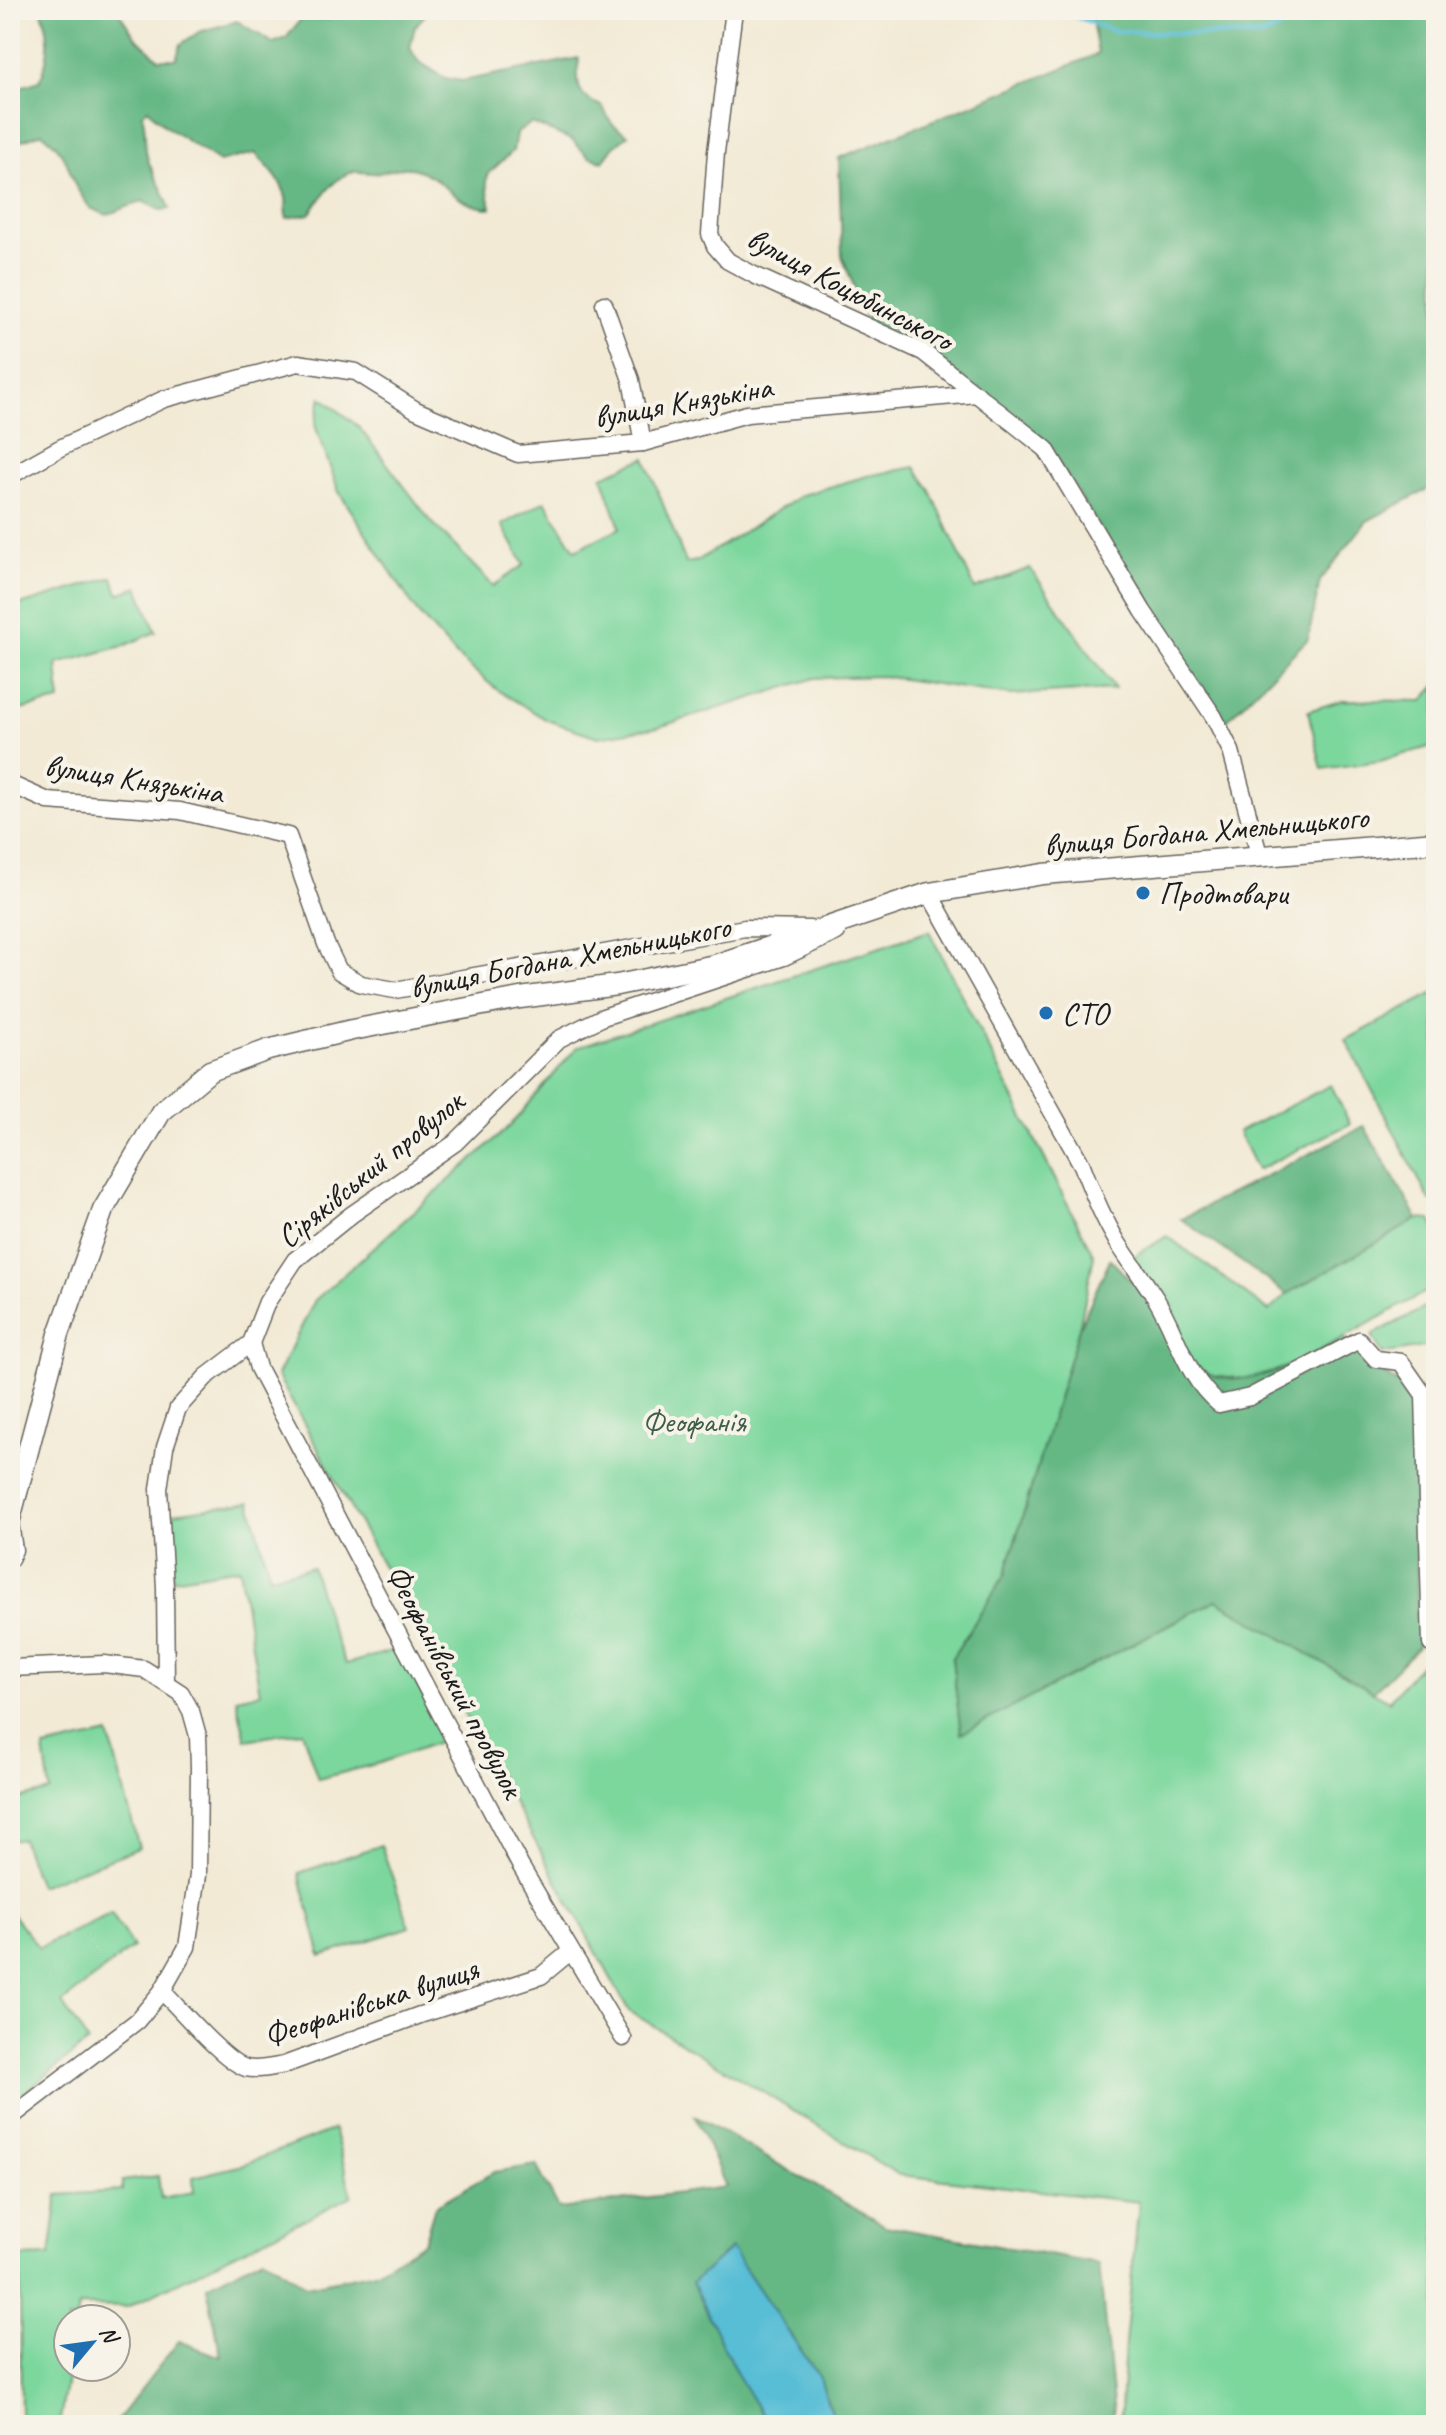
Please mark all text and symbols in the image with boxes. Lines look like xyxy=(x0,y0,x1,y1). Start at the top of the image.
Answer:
street label: вулиця Коцюбинського xyxy=(740,218,963,362)
street label: вулиця Князькіна xyxy=(591,366,777,438)
street label: вулиця Князькіна xyxy=(42,745,228,814)
street label: вулиця Богдана Хмельницького xyxy=(1042,796,1371,866)
place label: Продтовари xyxy=(1159,873,1290,914)
marker: Продтовари xyxy=(1134,884,1152,902)
street label: вулиця Богдана Хмельницького xyxy=(406,906,735,1008)
place label: СТО xyxy=(1062,993,1111,1034)
marker: СТО xyxy=(1037,1004,1055,1022)
street label: Сіряківський провулок xyxy=(268,1080,474,1257)
park label: Феофанія xyxy=(642,1401,747,1442)
street label: Феофанівський провулок xyxy=(376,1558,535,1807)
street label: Феофанівська вулиця xyxy=(259,1948,485,2056)
north arrow xyxy=(52,2303,132,2383)
text: N xyxy=(93,2321,126,2349)

